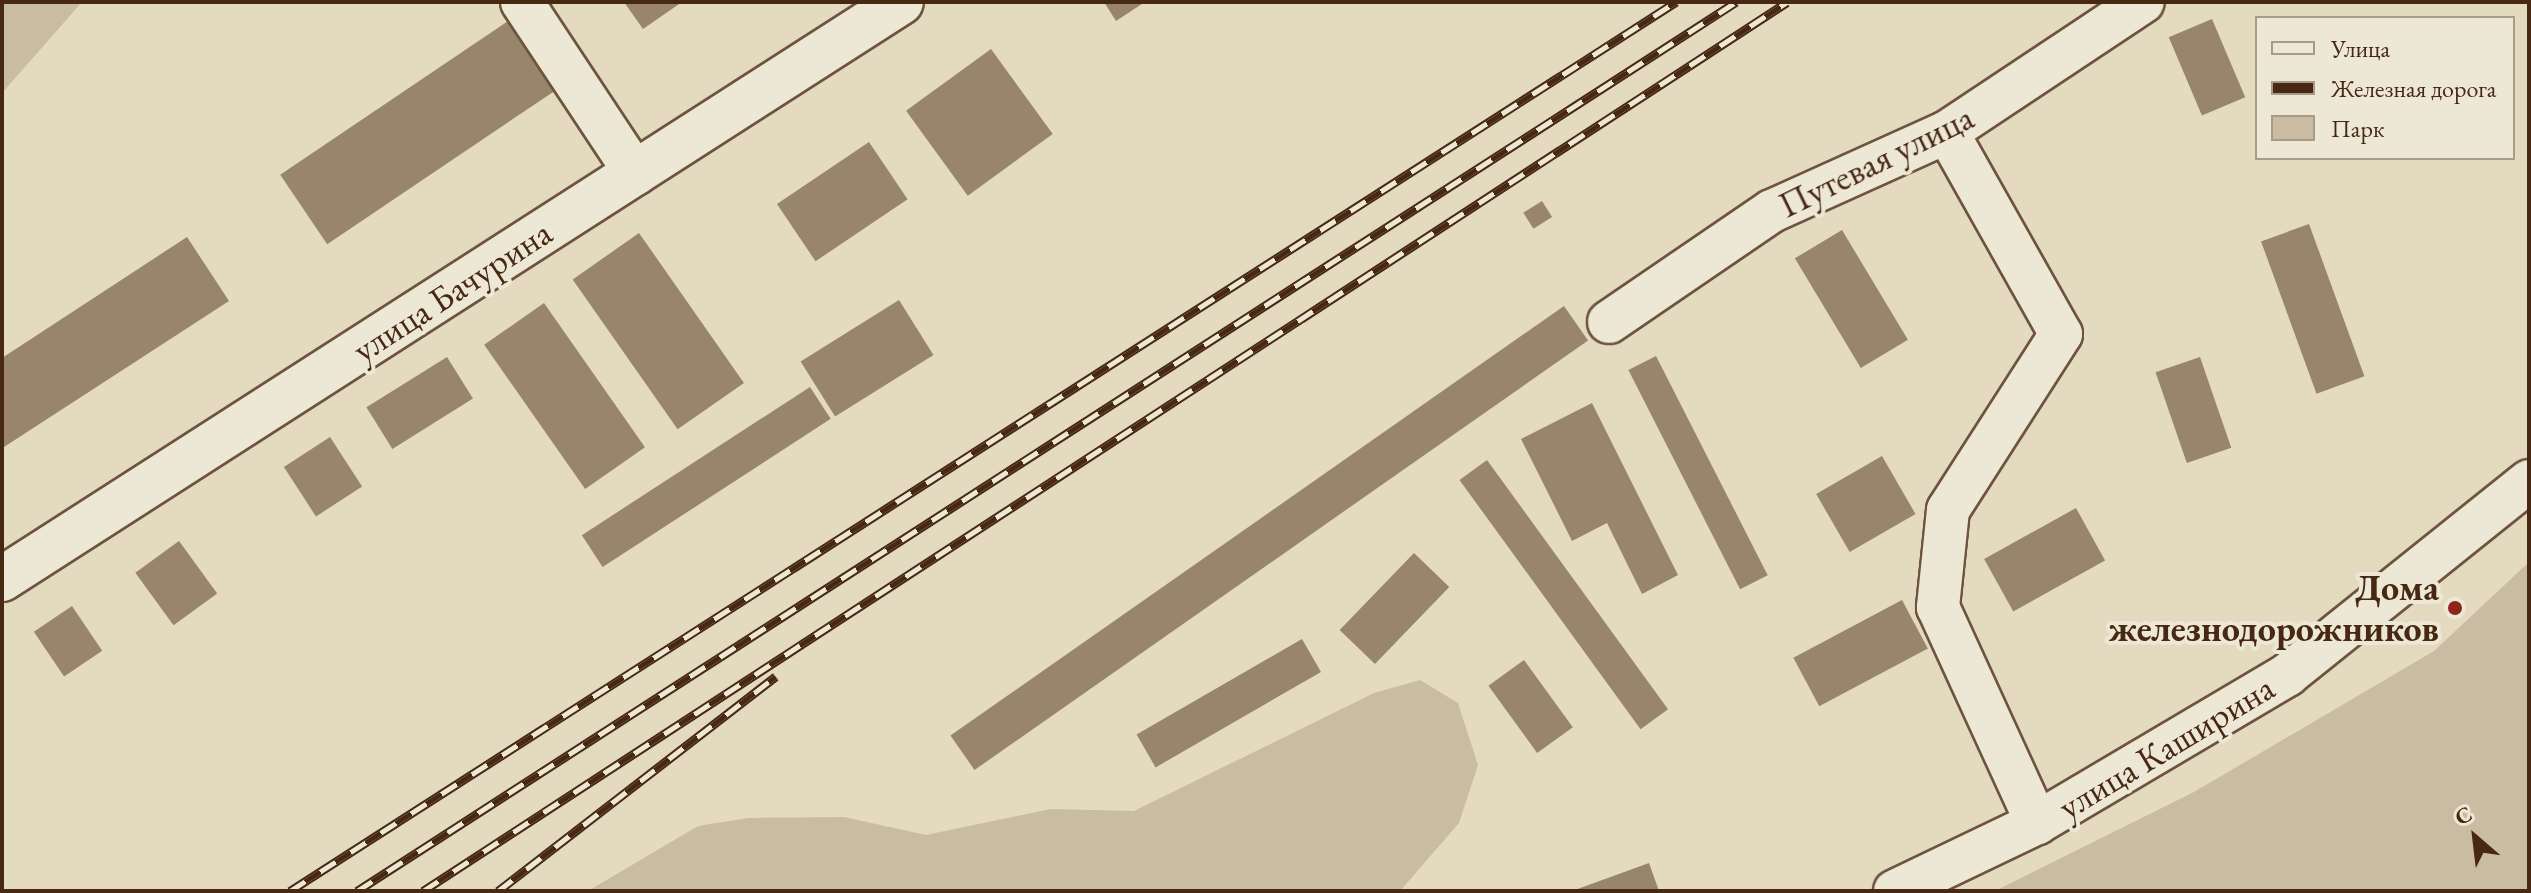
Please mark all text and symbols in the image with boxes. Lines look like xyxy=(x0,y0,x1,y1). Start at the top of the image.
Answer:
legend xyxy=(2255,16,2515,160)
text: Улица xyxy=(2331,33,2390,64)
text: Железная дорога xyxy=(2331,73,2496,104)
street label: Путевая улица xyxy=(1772,95,1980,227)
text: Парк xyxy=(2331,113,2384,144)
street label: улица Бачурина xyxy=(344,211,560,371)
place label: Дома железнодорожников xyxy=(2108,565,2439,650)
marker: Дома железнодорожников xyxy=(2446,599,2464,617)
street label: улица Каширина xyxy=(2050,666,2282,828)
north arrow xyxy=(2435,797,2515,877)
text: С xyxy=(2450,799,2477,832)

